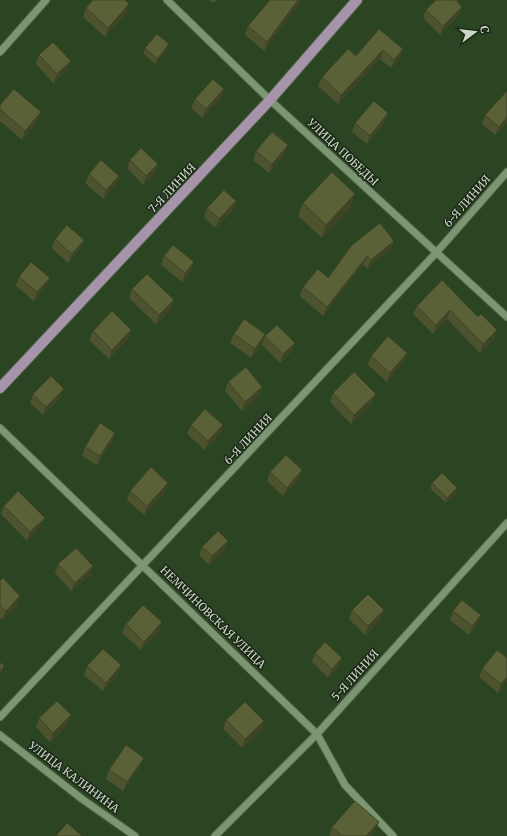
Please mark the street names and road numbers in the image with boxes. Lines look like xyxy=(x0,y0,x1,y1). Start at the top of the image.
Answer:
street label: УЛИЦА ПОБЕДЫ xyxy=(304,115,381,189)
street label: 7-Я ЛИНИЯ xyxy=(145,160,199,216)
street label: 6-Я ЛИНИЯ xyxy=(441,172,493,230)
street label: 6-Я ЛИНИЯ xyxy=(221,411,275,467)
street label: НЕМЧИНОВСКАЯ УЛИЦА xyxy=(157,563,269,671)
street label: 5-Я ЛИНИЯ xyxy=(328,646,382,703)
street label: УЛИЦА КАЛИНИНА xyxy=(25,738,122,816)

